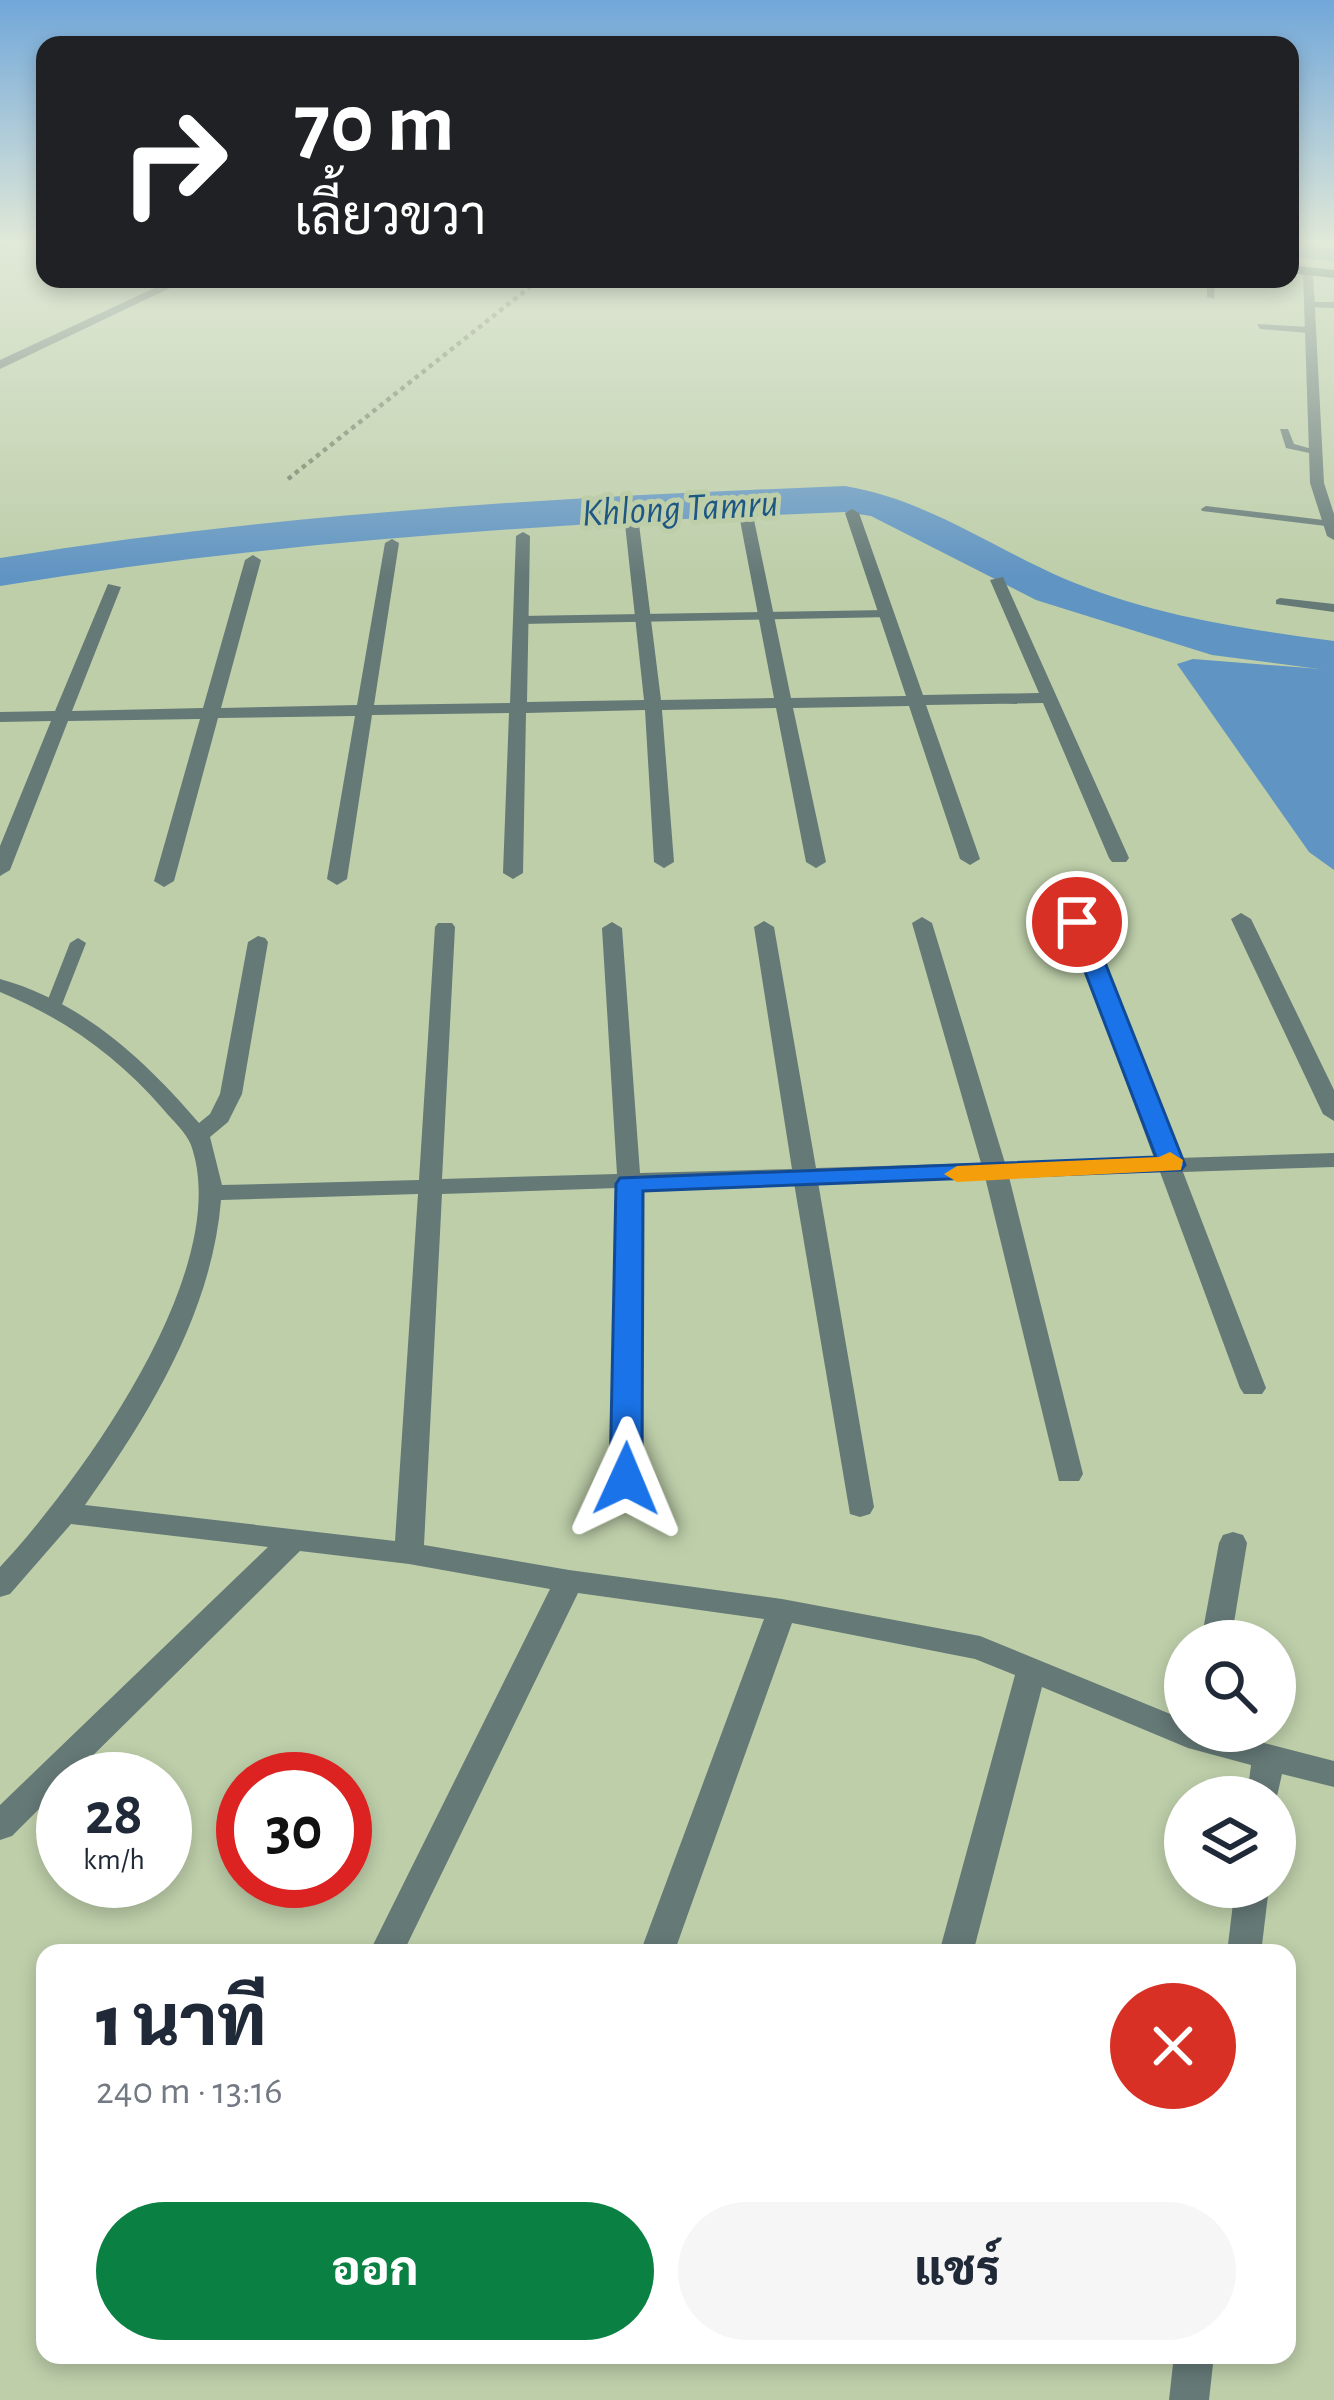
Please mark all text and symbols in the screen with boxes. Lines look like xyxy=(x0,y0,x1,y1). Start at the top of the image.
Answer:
text: 70 m xyxy=(294,83,455,167)
icon: right xyxy=(96,84,252,240)
text: เลี้ยวขวา xyxy=(294,191,487,245)
water label: Khlong Tamru xyxy=(580,484,780,534)
pin xyxy=(1026,871,1128,973)
icon: arrive xyxy=(1044,889,1110,955)
position arrow xyxy=(563,1416,689,1542)
map controls xyxy=(1164,1620,1296,1908)
button: search xyxy=(1164,1620,1296,1752)
speed limit sign: 30 xyxy=(216,1752,372,1908)
button: layers xyxy=(1164,1776,1296,1908)
text: 28 xyxy=(85,1785,143,1845)
text: km/h xyxy=(83,1845,145,1875)
button: close xyxy=(1110,1983,1236,2109)
text: 1 นาที xyxy=(96,1987,267,2059)
text: 240 m · 13:16 xyxy=(96,2072,283,2111)
button: ออก xyxy=(96,2202,654,2340)
button: แชร์ xyxy=(678,2202,1236,2340)

